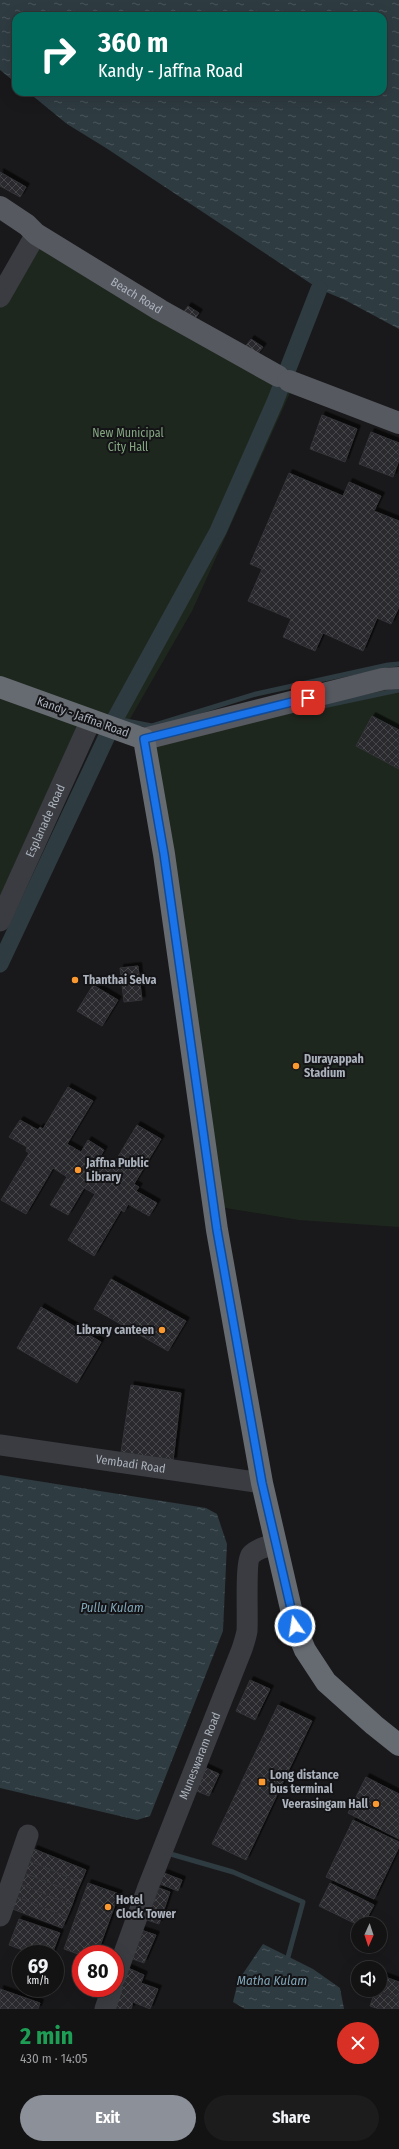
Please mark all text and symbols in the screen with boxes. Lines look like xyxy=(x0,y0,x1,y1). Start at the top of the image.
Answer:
text: 360 m xyxy=(98,26,168,59)
icon: right xyxy=(32,28,84,80)
text: Kandy - Jaffna Road xyxy=(98,60,243,82)
street label: Beach Road xyxy=(108,275,165,317)
park label: New Municipal City Hall xyxy=(92,426,164,454)
pin xyxy=(291,681,325,715)
icon: arrive xyxy=(297,687,319,709)
street label: Kandy - Jaffna Road xyxy=(35,694,131,740)
street label: Esplanade Road xyxy=(23,782,68,859)
place label: Thanthai Selva xyxy=(83,973,156,987)
marker: Thanthai Selva xyxy=(70,975,80,985)
place label: Durayappah Stadium xyxy=(304,1052,364,1080)
marker: Durayappah Stadium xyxy=(291,1061,301,1071)
place label: Jaffna Public Library xyxy=(85,1156,149,1184)
marker: Jaffna Public Library xyxy=(73,1165,83,1175)
place label: Library canteen xyxy=(76,1323,154,1337)
marker: Library canteen xyxy=(157,1325,167,1335)
street label: Vembadi Road xyxy=(95,1452,166,1476)
water label: Pullu Kulam xyxy=(80,1600,144,1615)
position arrow xyxy=(274,1605,316,1647)
street label: Muneswaram Road xyxy=(176,1710,223,1801)
place label: Long distance bus terminal xyxy=(270,1768,339,1796)
marker: Long distance bus terminal xyxy=(257,1777,267,1787)
place label: Veerasingam Hall xyxy=(281,1797,369,1811)
marker: Veerasingam Hall xyxy=(371,1799,381,1809)
place label: Hotel Clock Tower xyxy=(116,1893,177,1921)
marker: Hotel Clock Tower xyxy=(103,1902,113,1912)
north arrow xyxy=(351,1917,387,1953)
map controls xyxy=(351,1917,387,1997)
speed limit sign: 80 xyxy=(72,1945,124,1997)
text: 69 xyxy=(28,1954,48,1978)
button: sound xyxy=(351,1961,387,1997)
water label: Matha Kulam xyxy=(237,1973,307,1988)
text: km/h xyxy=(27,1975,49,1987)
text: 2 min xyxy=(20,2022,73,2050)
button: close xyxy=(337,2022,379,2064)
text: 430 m · 14:05 xyxy=(20,2051,88,2066)
button: Exit xyxy=(20,2095,196,2141)
button: Share xyxy=(204,2095,379,2141)

